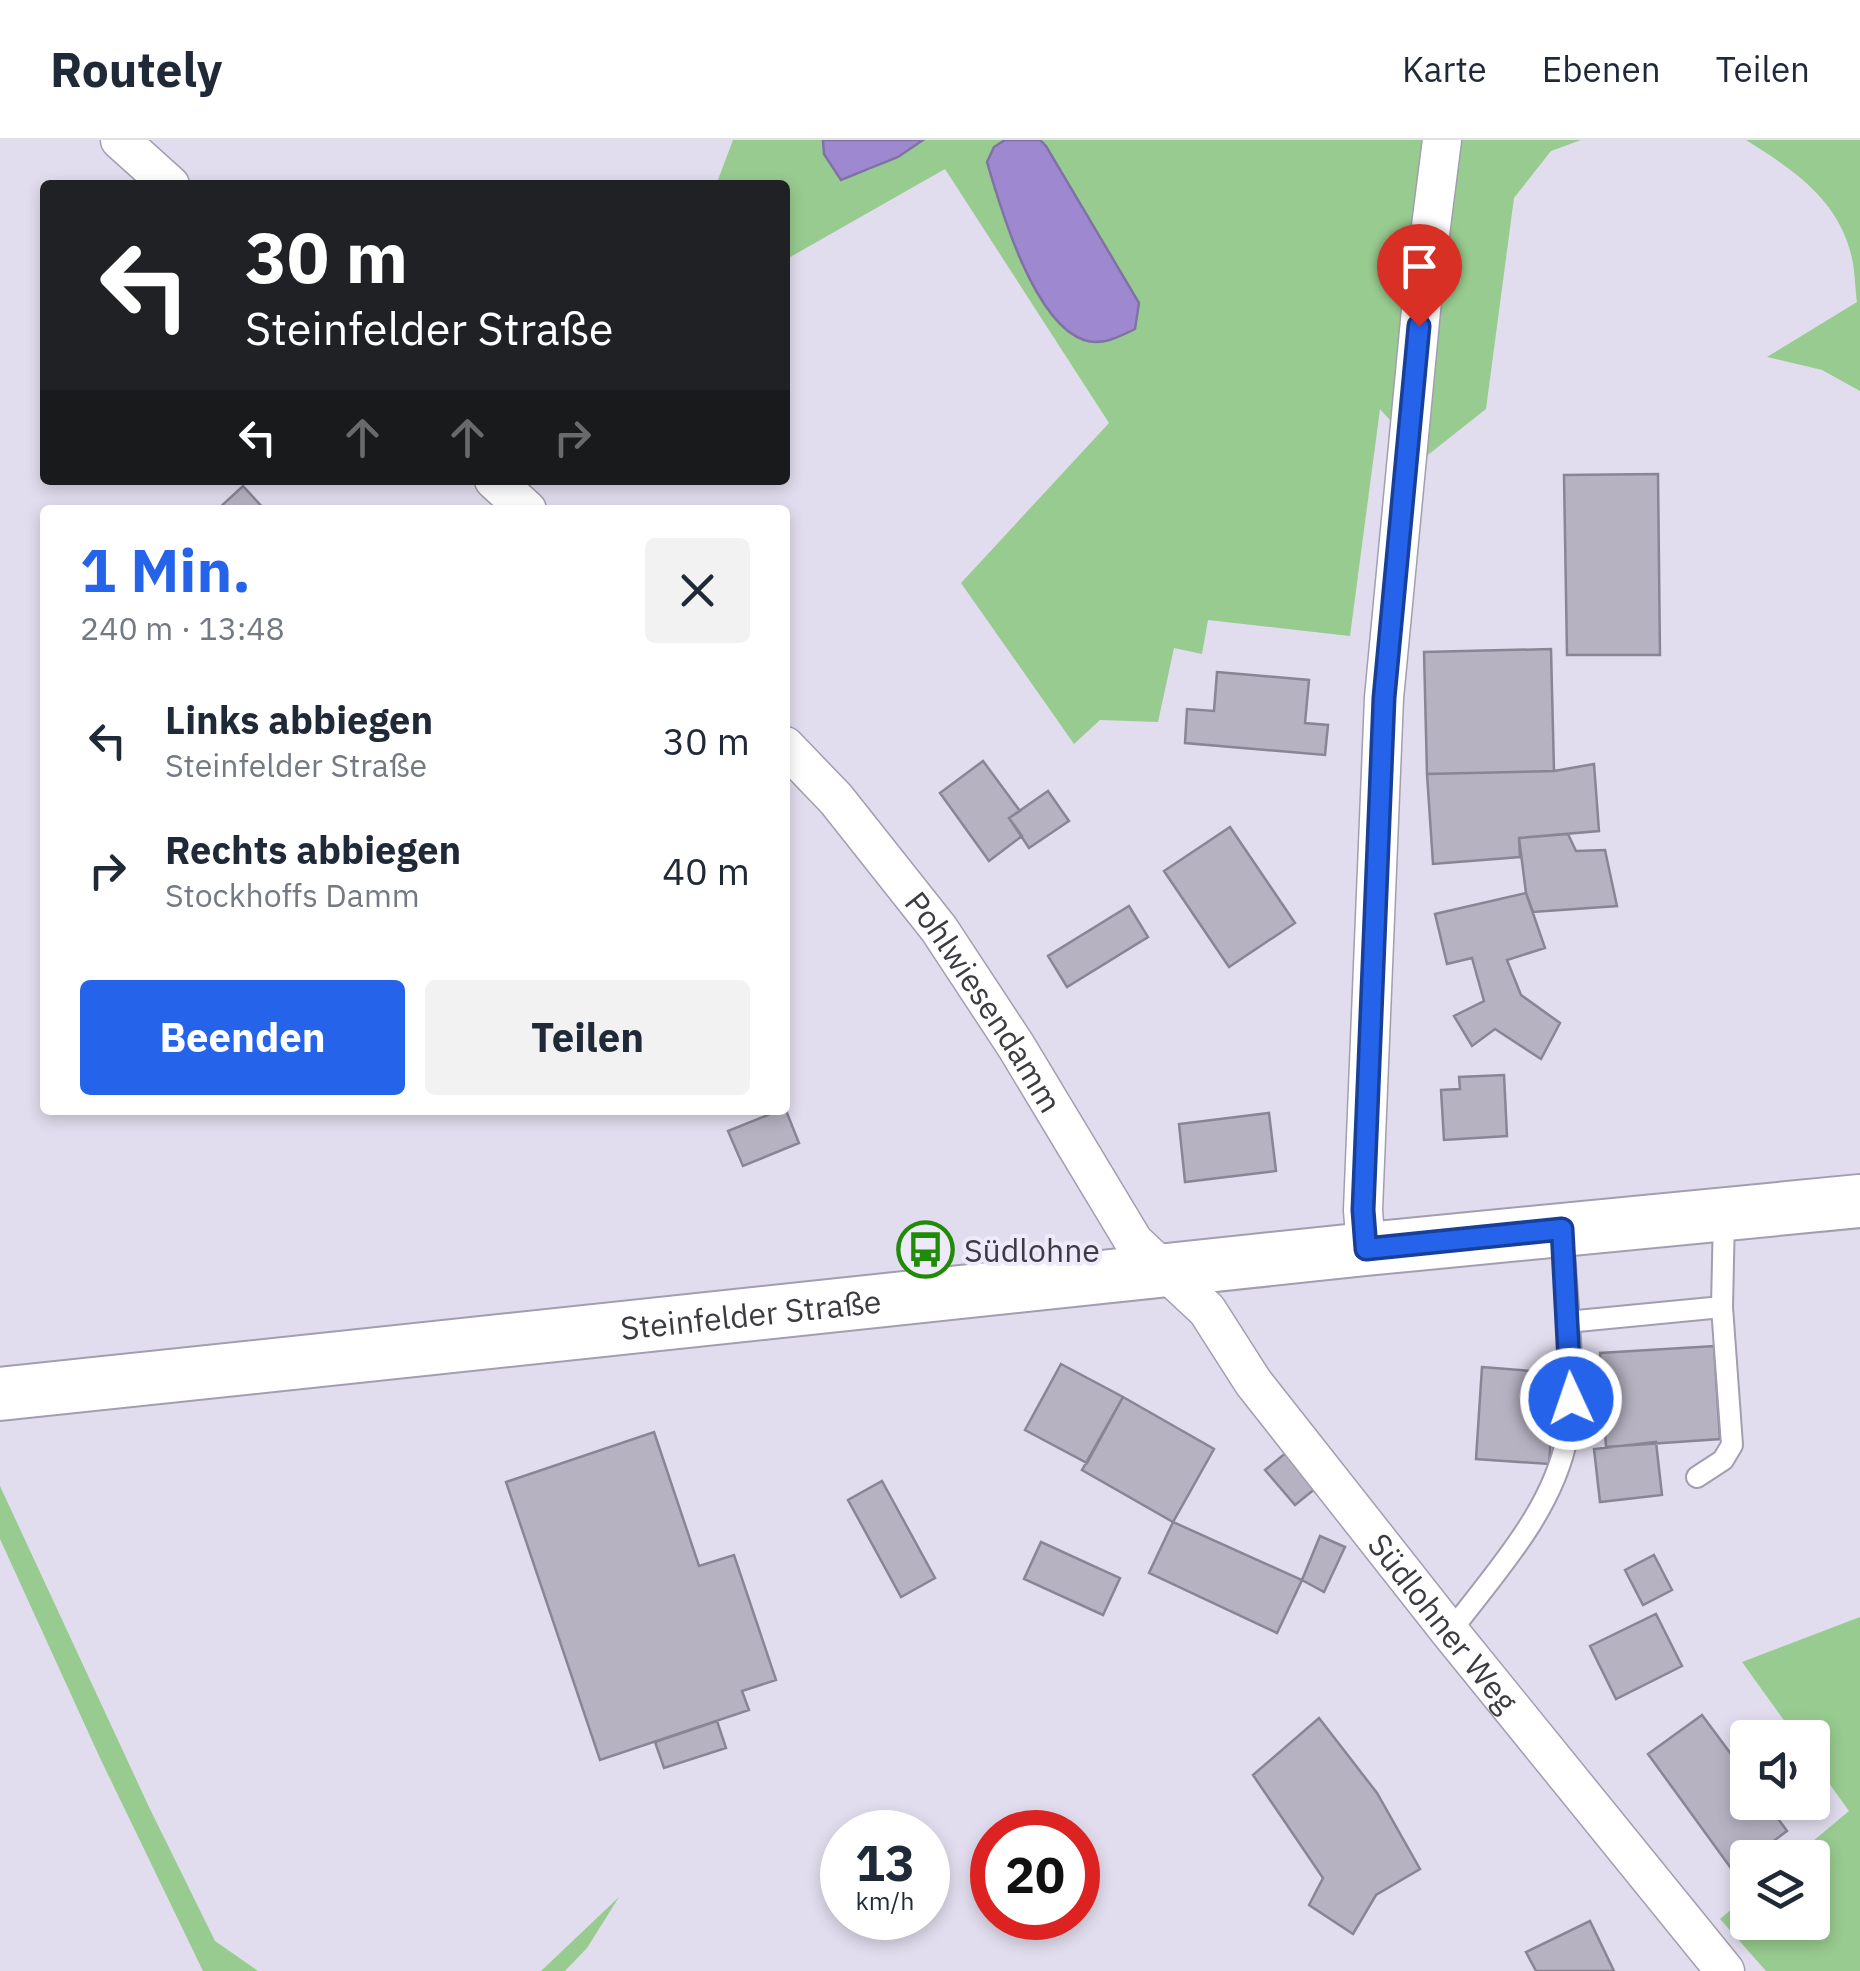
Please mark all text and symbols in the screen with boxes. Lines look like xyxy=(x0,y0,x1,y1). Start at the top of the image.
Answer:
text: Routely xyxy=(50,38,222,100)
text: Karte xyxy=(1402,46,1487,92)
text: Ebenen xyxy=(1542,46,1661,92)
text: Teilen xyxy=(1716,46,1810,92)
text: 30 m xyxy=(245,211,408,302)
icon: left xyxy=(80,220,210,350)
pin xyxy=(1377,224,1462,327)
icon: arrive xyxy=(1392,239,1447,294)
text: Steinfelder Straße xyxy=(245,299,613,357)
icon: left xyxy=(230,410,285,465)
icon: ahead xyxy=(335,410,390,465)
icon: ahead xyxy=(440,410,495,465)
icon: right xyxy=(545,410,600,465)
text: 1 Min. xyxy=(80,530,251,609)
button: close xyxy=(645,538,750,643)
text: 240 m · 13:48 xyxy=(80,607,285,649)
text: Links abbiegen xyxy=(165,695,433,744)
icon: left xyxy=(80,713,135,768)
text: 30 m xyxy=(662,716,750,765)
text: Steinfelder Straße xyxy=(165,744,427,786)
text: Rechts abbiegen xyxy=(165,825,461,874)
icon: right xyxy=(80,843,135,898)
text: 40 m xyxy=(662,846,750,895)
text: Stockhoffs Damm xyxy=(165,874,420,916)
street label: Pohlwiesendamm xyxy=(896,883,1072,1120)
button: Beenden xyxy=(80,980,405,1095)
button: Teilen xyxy=(425,980,750,1095)
bus stop icon: Südlohne xyxy=(895,1220,955,1280)
place label: Südlohne xyxy=(964,1229,1100,1271)
street label: Steinfelder Straße xyxy=(618,1280,883,1349)
position arrow xyxy=(1519,1347,1623,1451)
street label: Südlohner Weg xyxy=(1359,1524,1528,1721)
map controls xyxy=(1730,1720,1830,1940)
button: sound xyxy=(1730,1720,1830,1820)
speed limit sign: 20 xyxy=(970,1810,1100,1940)
text: 13 xyxy=(855,1830,915,1895)
button: layers xyxy=(1730,1840,1830,1940)
text: km/h xyxy=(856,1884,914,1917)

